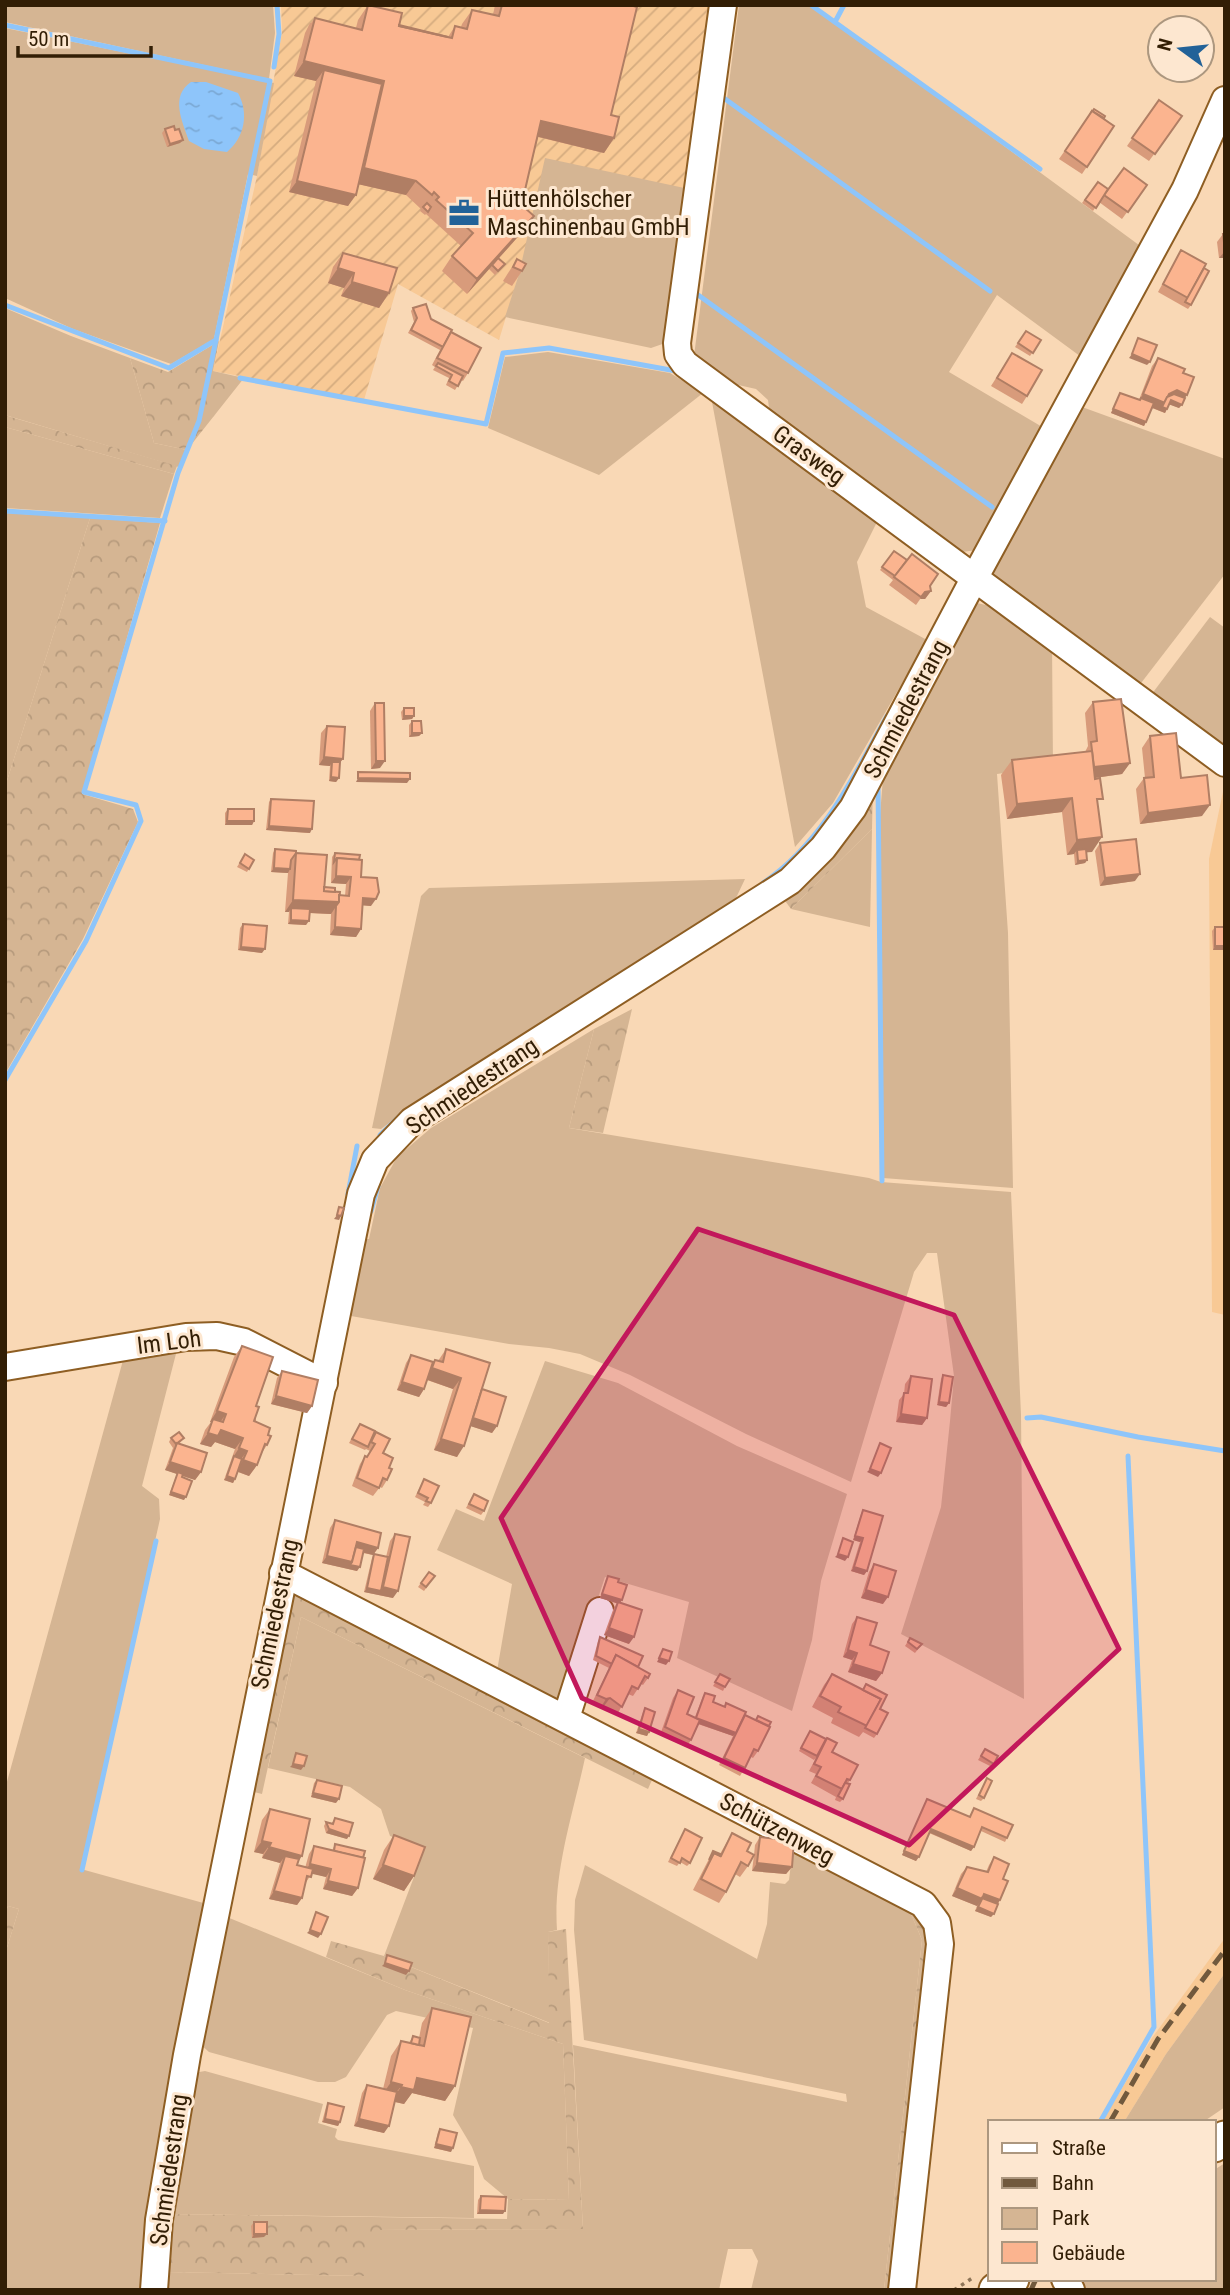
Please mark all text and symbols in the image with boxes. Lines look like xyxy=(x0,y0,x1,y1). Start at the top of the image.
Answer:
scale bar xyxy=(18,14,150,58)
north arrow xyxy=(1146,14,1216,84)
text: 50 m xyxy=(28,27,69,51)
text: N xyxy=(1152,36,1178,53)
place label: Hüttenhölscher Maschinenbau GmbH xyxy=(487,185,690,241)
office icon: Hüttenhölscher Maschinenbau GmbH xyxy=(447,196,481,230)
street label: Grasweg xyxy=(768,420,850,490)
street label: Schmiedestrang xyxy=(858,635,954,783)
street label: Schmiedestrang xyxy=(401,1032,543,1140)
street label: Im Loh xyxy=(135,1324,203,1360)
street label: Schmiedestrang xyxy=(245,1536,305,1692)
street label: Schützenweg xyxy=(715,1787,839,1871)
street label: Schmiedestrang xyxy=(144,2092,194,2248)
legend xyxy=(988,2120,1216,2281)
text: Straße xyxy=(1052,2136,1106,2160)
text: Bahn xyxy=(1052,2171,1094,2195)
text: Park xyxy=(1052,2206,1090,2230)
text: Gebäude xyxy=(1052,2241,1125,2265)

